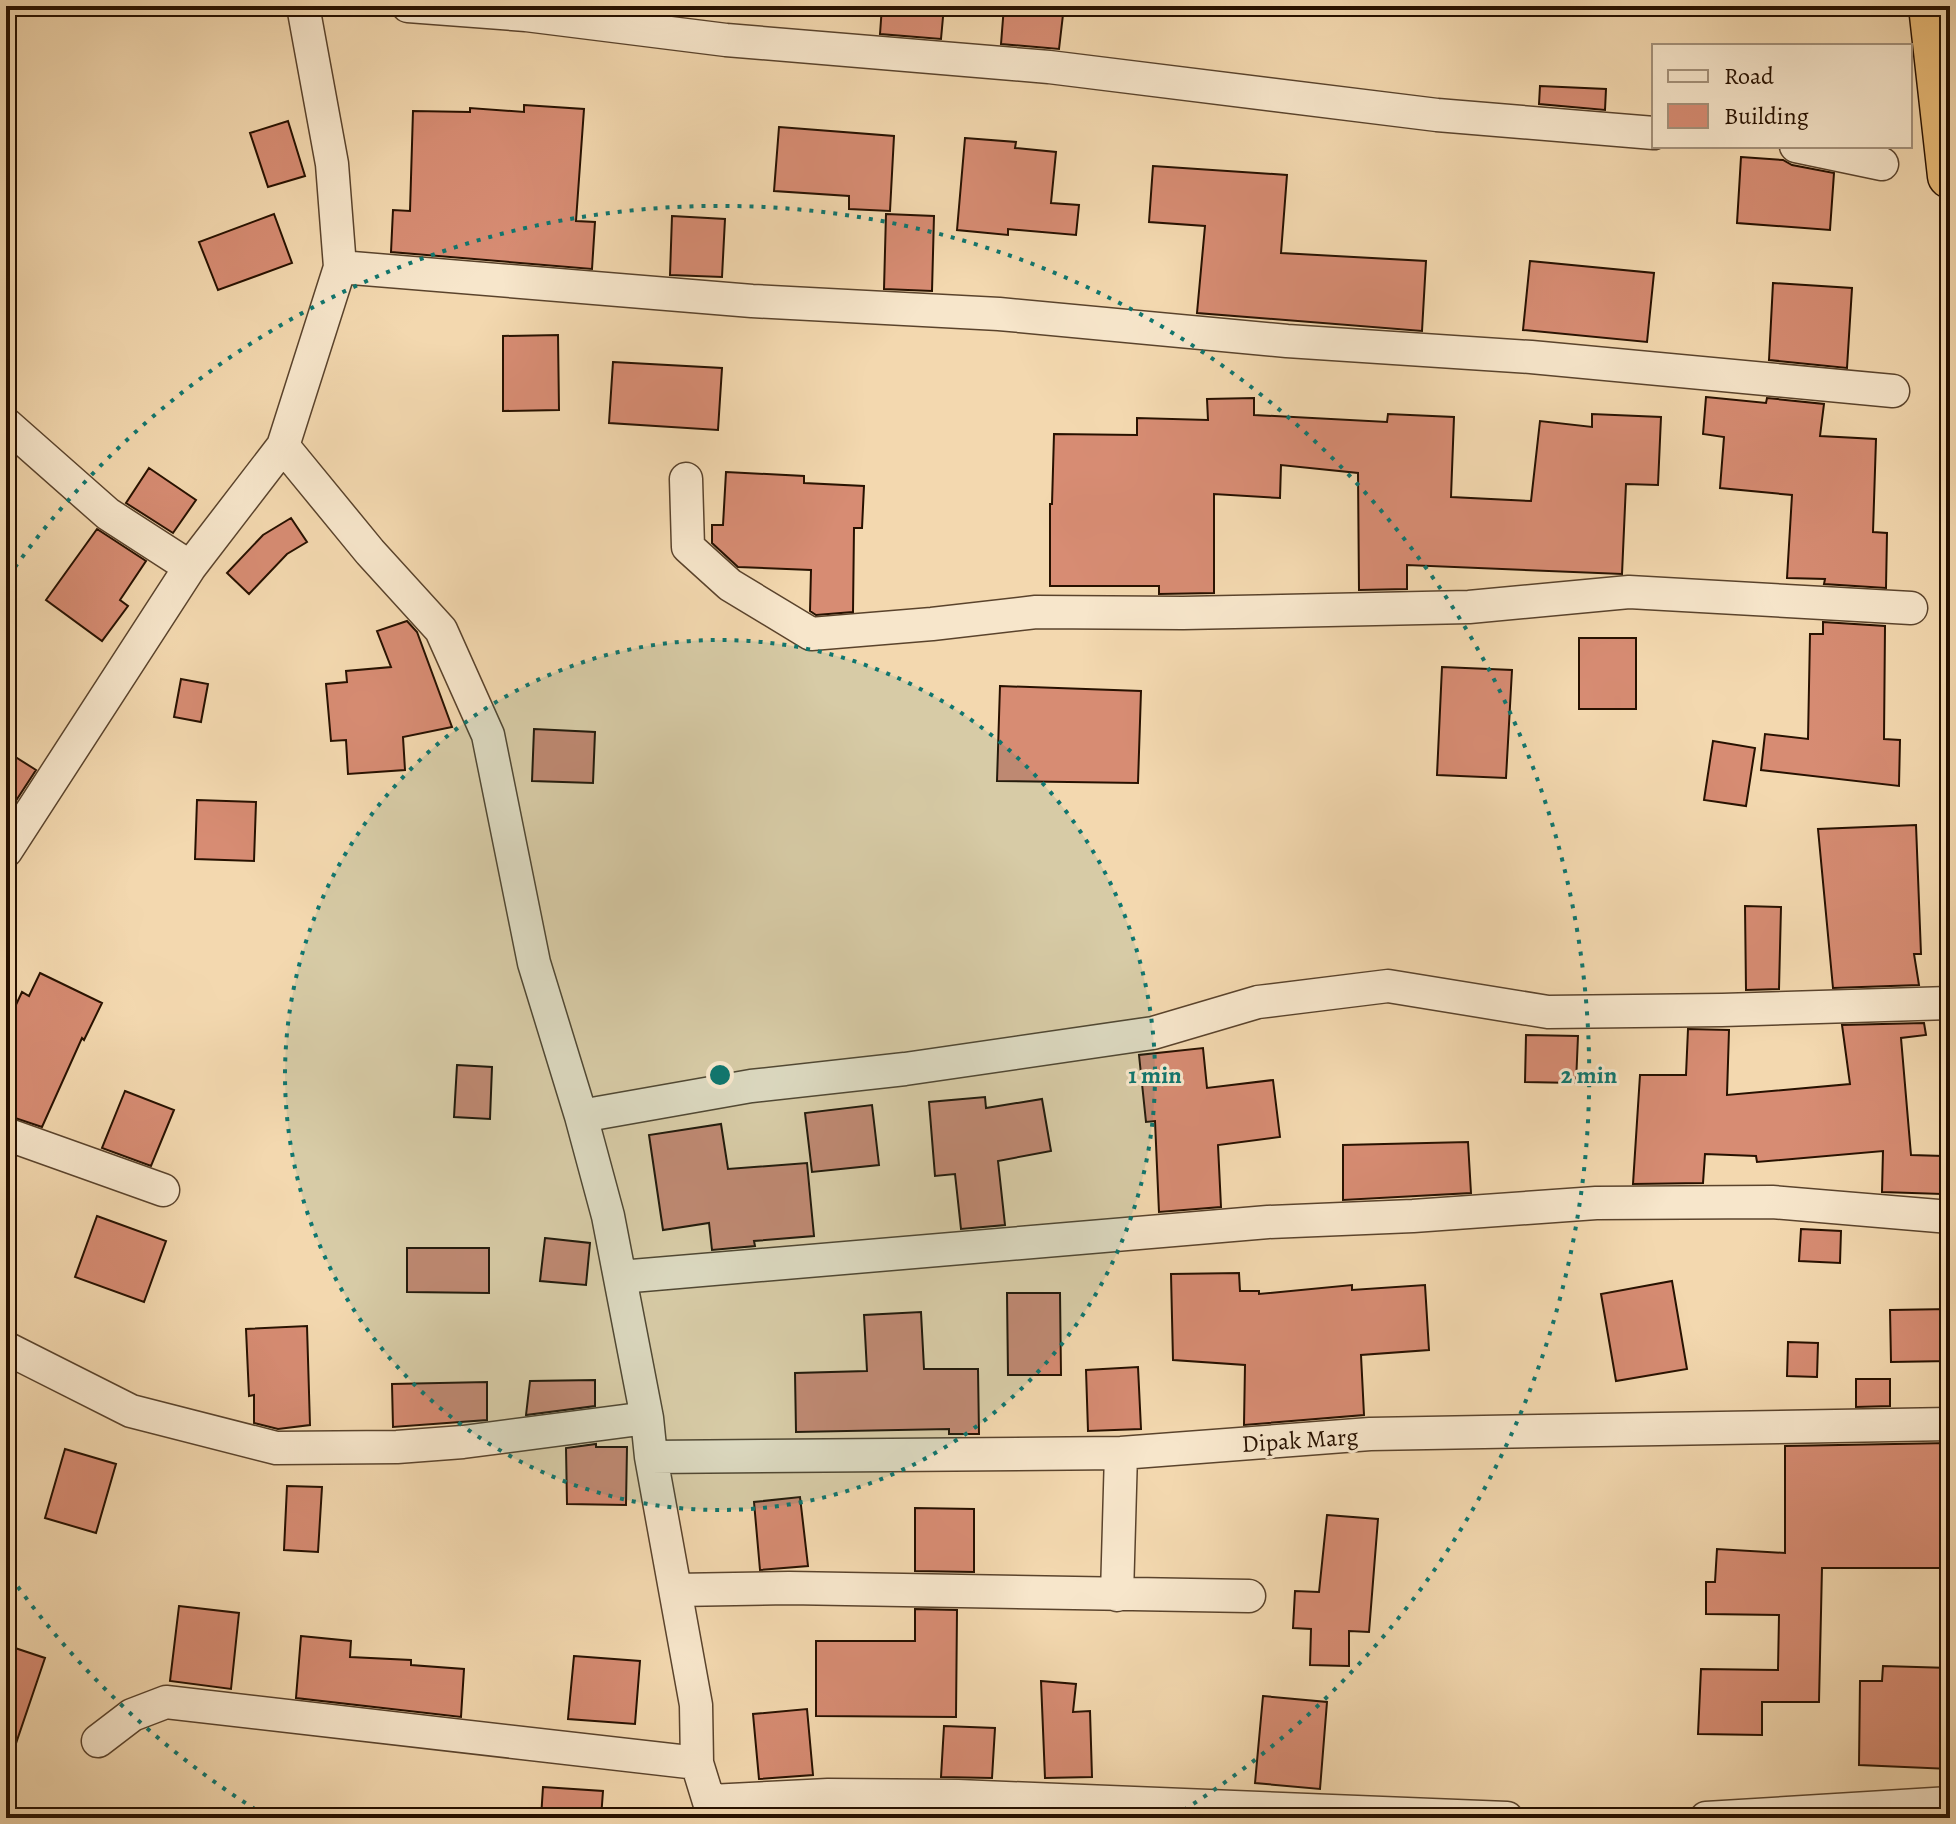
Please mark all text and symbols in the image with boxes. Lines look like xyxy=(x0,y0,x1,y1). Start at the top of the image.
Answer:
legend xyxy=(1652,44,1912,148)
text: Road xyxy=(1724,60,1774,92)
text: Building xyxy=(1724,100,1809,132)
text: 1 min xyxy=(1128,1059,1182,1091)
text: 2 min xyxy=(1561,1059,1618,1091)
centre of rings xyxy=(706,1061,734,1089)
street label: Dipak Marg xyxy=(1241,1420,1359,1460)

